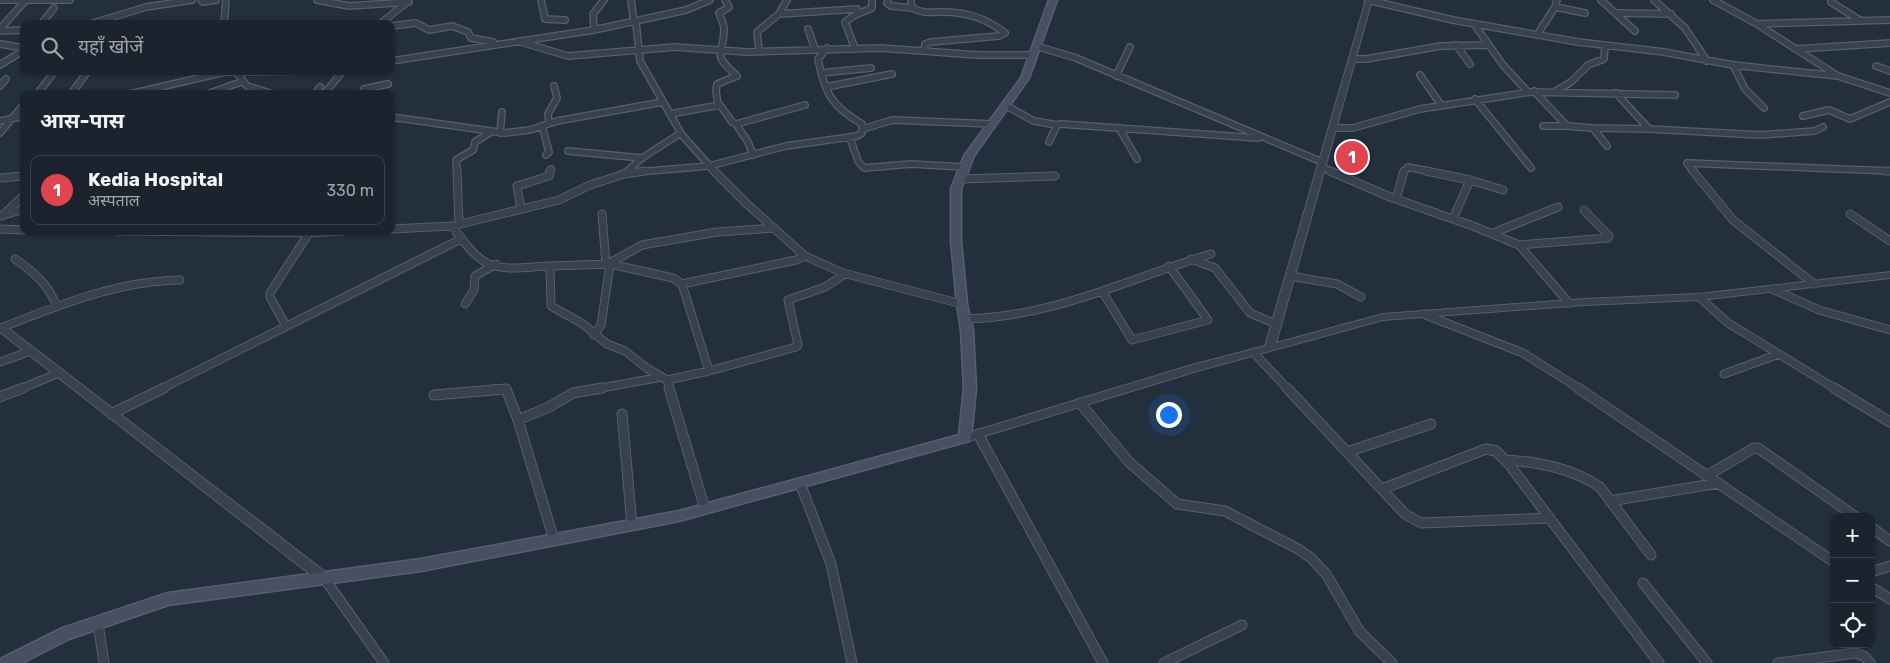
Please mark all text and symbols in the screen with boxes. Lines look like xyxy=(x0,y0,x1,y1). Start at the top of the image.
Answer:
search box xyxy=(20,20,395,75)
icon: search xyxy=(38,34,66,62)
text: यहाँ खोजें xyxy=(78,35,143,58)
text: आस-पास xyxy=(40,108,124,133)
pin: 1 xyxy=(1336,138,1368,176)
text: Kedia Hospital xyxy=(88,168,223,191)
text: 1 xyxy=(53,181,61,200)
text: 330 m xyxy=(326,181,374,200)
text: अस्पताल xyxy=(88,191,140,210)
your location xyxy=(1156,402,1182,428)
map controls xyxy=(1830,513,1875,648)
button: + xyxy=(1830,513,1875,558)
button: − xyxy=(1830,558,1875,603)
button: locate xyxy=(1830,603,1875,648)

